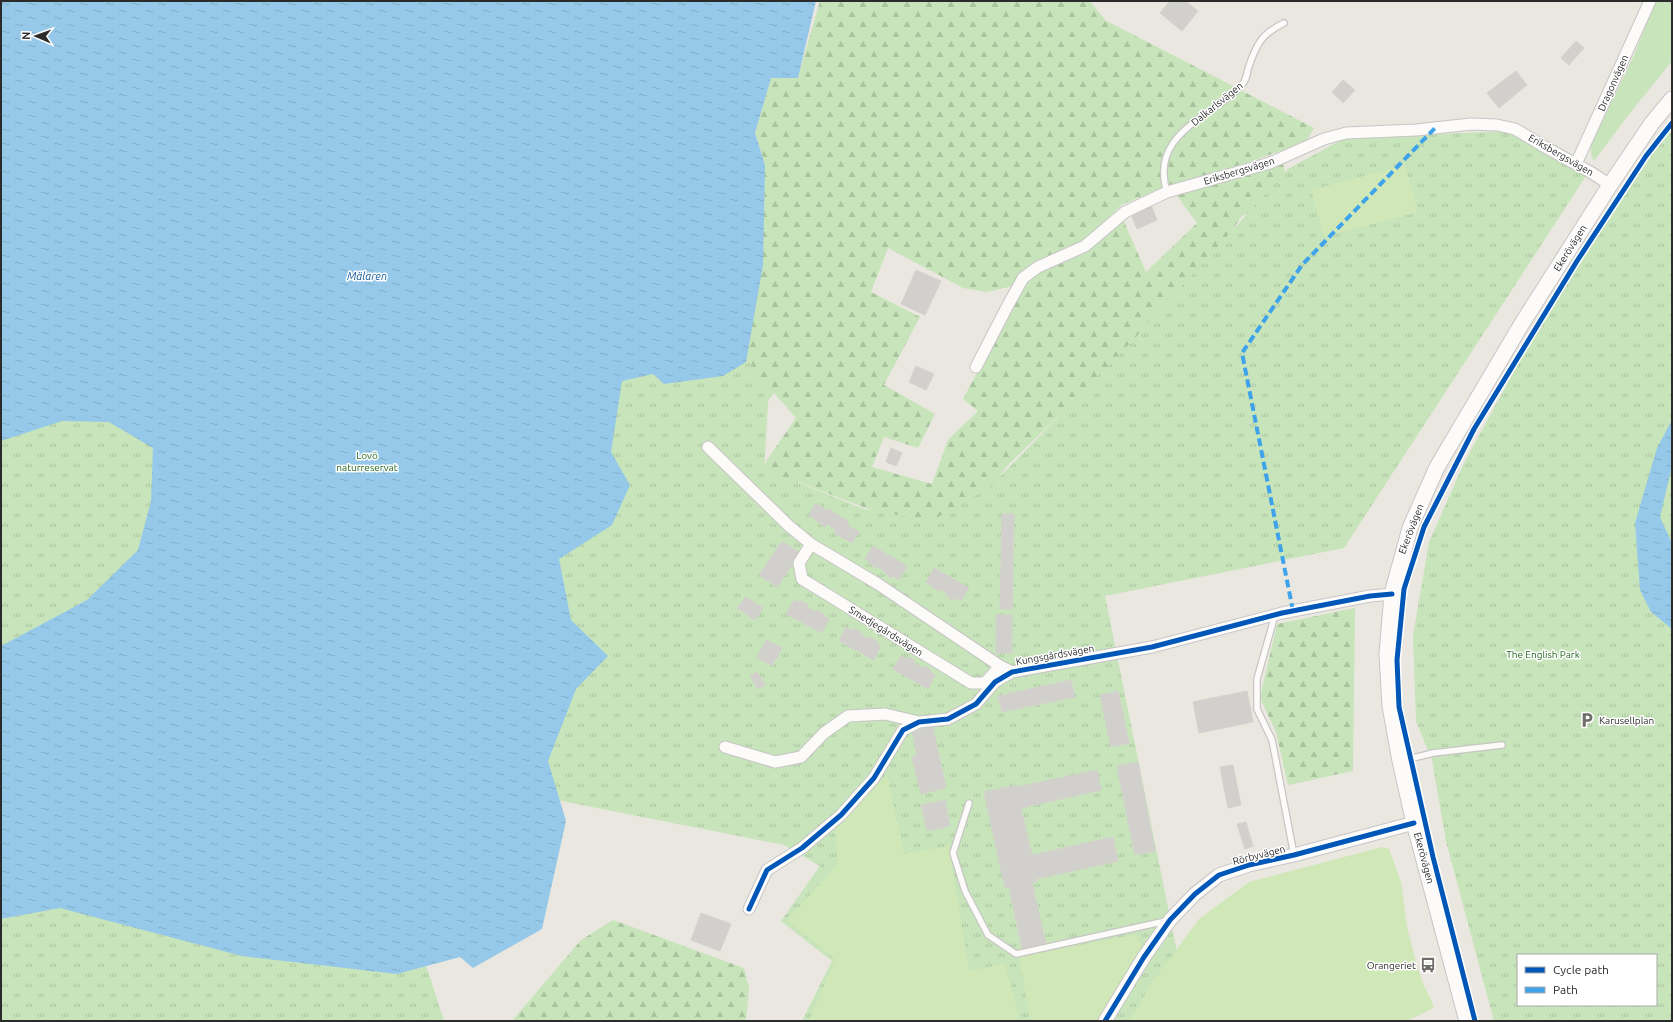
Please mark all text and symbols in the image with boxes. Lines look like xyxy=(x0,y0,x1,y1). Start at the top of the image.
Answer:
north arrow xyxy=(16,16,56,56)
text: N xyxy=(20,31,32,40)
street label: Dragonvägen xyxy=(1596,53,1630,113)
street label: Dalkarlsvägen xyxy=(1189,80,1245,128)
street label: Eriksbergsvägen xyxy=(1526,132,1596,178)
street label: Eriksbergsvägen xyxy=(1202,155,1276,187)
street label: Ekerövägen xyxy=(1551,223,1589,273)
water label: Mälaren xyxy=(347,270,387,282)
park label: Lovö naturreservat xyxy=(336,450,398,473)
street label: Ekerövägen xyxy=(1396,502,1426,556)
street label: Smedjegårdsvägen xyxy=(847,604,925,658)
street label: Kungsgårdsvägen xyxy=(1015,643,1095,667)
park label: The English Park xyxy=(1506,649,1580,660)
parking icon: Karusellplan xyxy=(1578,711,1596,729)
place label: Karusellplan xyxy=(1599,715,1654,726)
street label: Ekerövägen xyxy=(1412,831,1436,885)
street label: Rörbyvägen xyxy=(1232,843,1286,867)
legend xyxy=(1517,954,1657,1006)
bus stop icon: Orangeriet xyxy=(1419,956,1437,974)
place label: Orangeriet xyxy=(1367,960,1416,971)
text: Cycle path xyxy=(1553,963,1609,976)
text: Path xyxy=(1553,983,1578,996)

